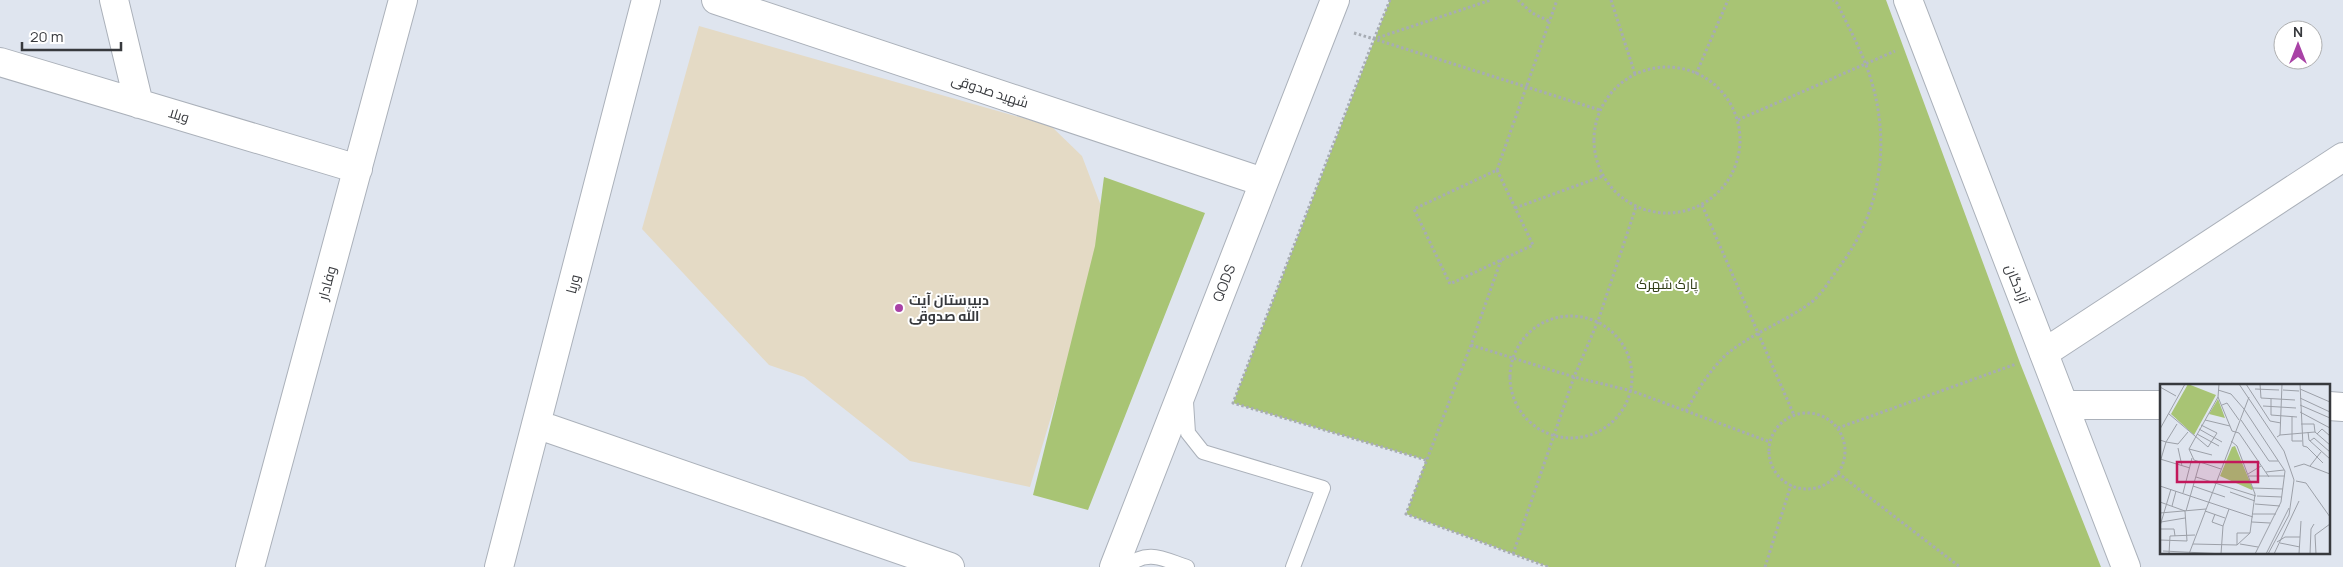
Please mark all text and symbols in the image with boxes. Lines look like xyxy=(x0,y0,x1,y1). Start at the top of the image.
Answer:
scale bar xyxy=(22,20,121,52)
north arrow xyxy=(2273,20,2323,70)
text: N xyxy=(2293,22,2303,41)
text: 20 m xyxy=(30,26,63,47)
street label: شهید صدوقی xyxy=(949,69,1031,112)
street label: ویلا xyxy=(166,102,192,127)
street label: QODS xyxy=(1208,261,1239,304)
street label: آزادگان xyxy=(2001,261,2034,307)
street label: وفادار xyxy=(313,264,340,303)
street label: وریا xyxy=(561,272,584,295)
park label: پارک شهرک xyxy=(1636,274,1698,294)
place label: دبیرستان آیت الله صدوقی xyxy=(909,290,989,325)
marker: دبیرستان آیت الله صدوقی xyxy=(893,302,905,314)
inset map xyxy=(2160,384,2330,554)

